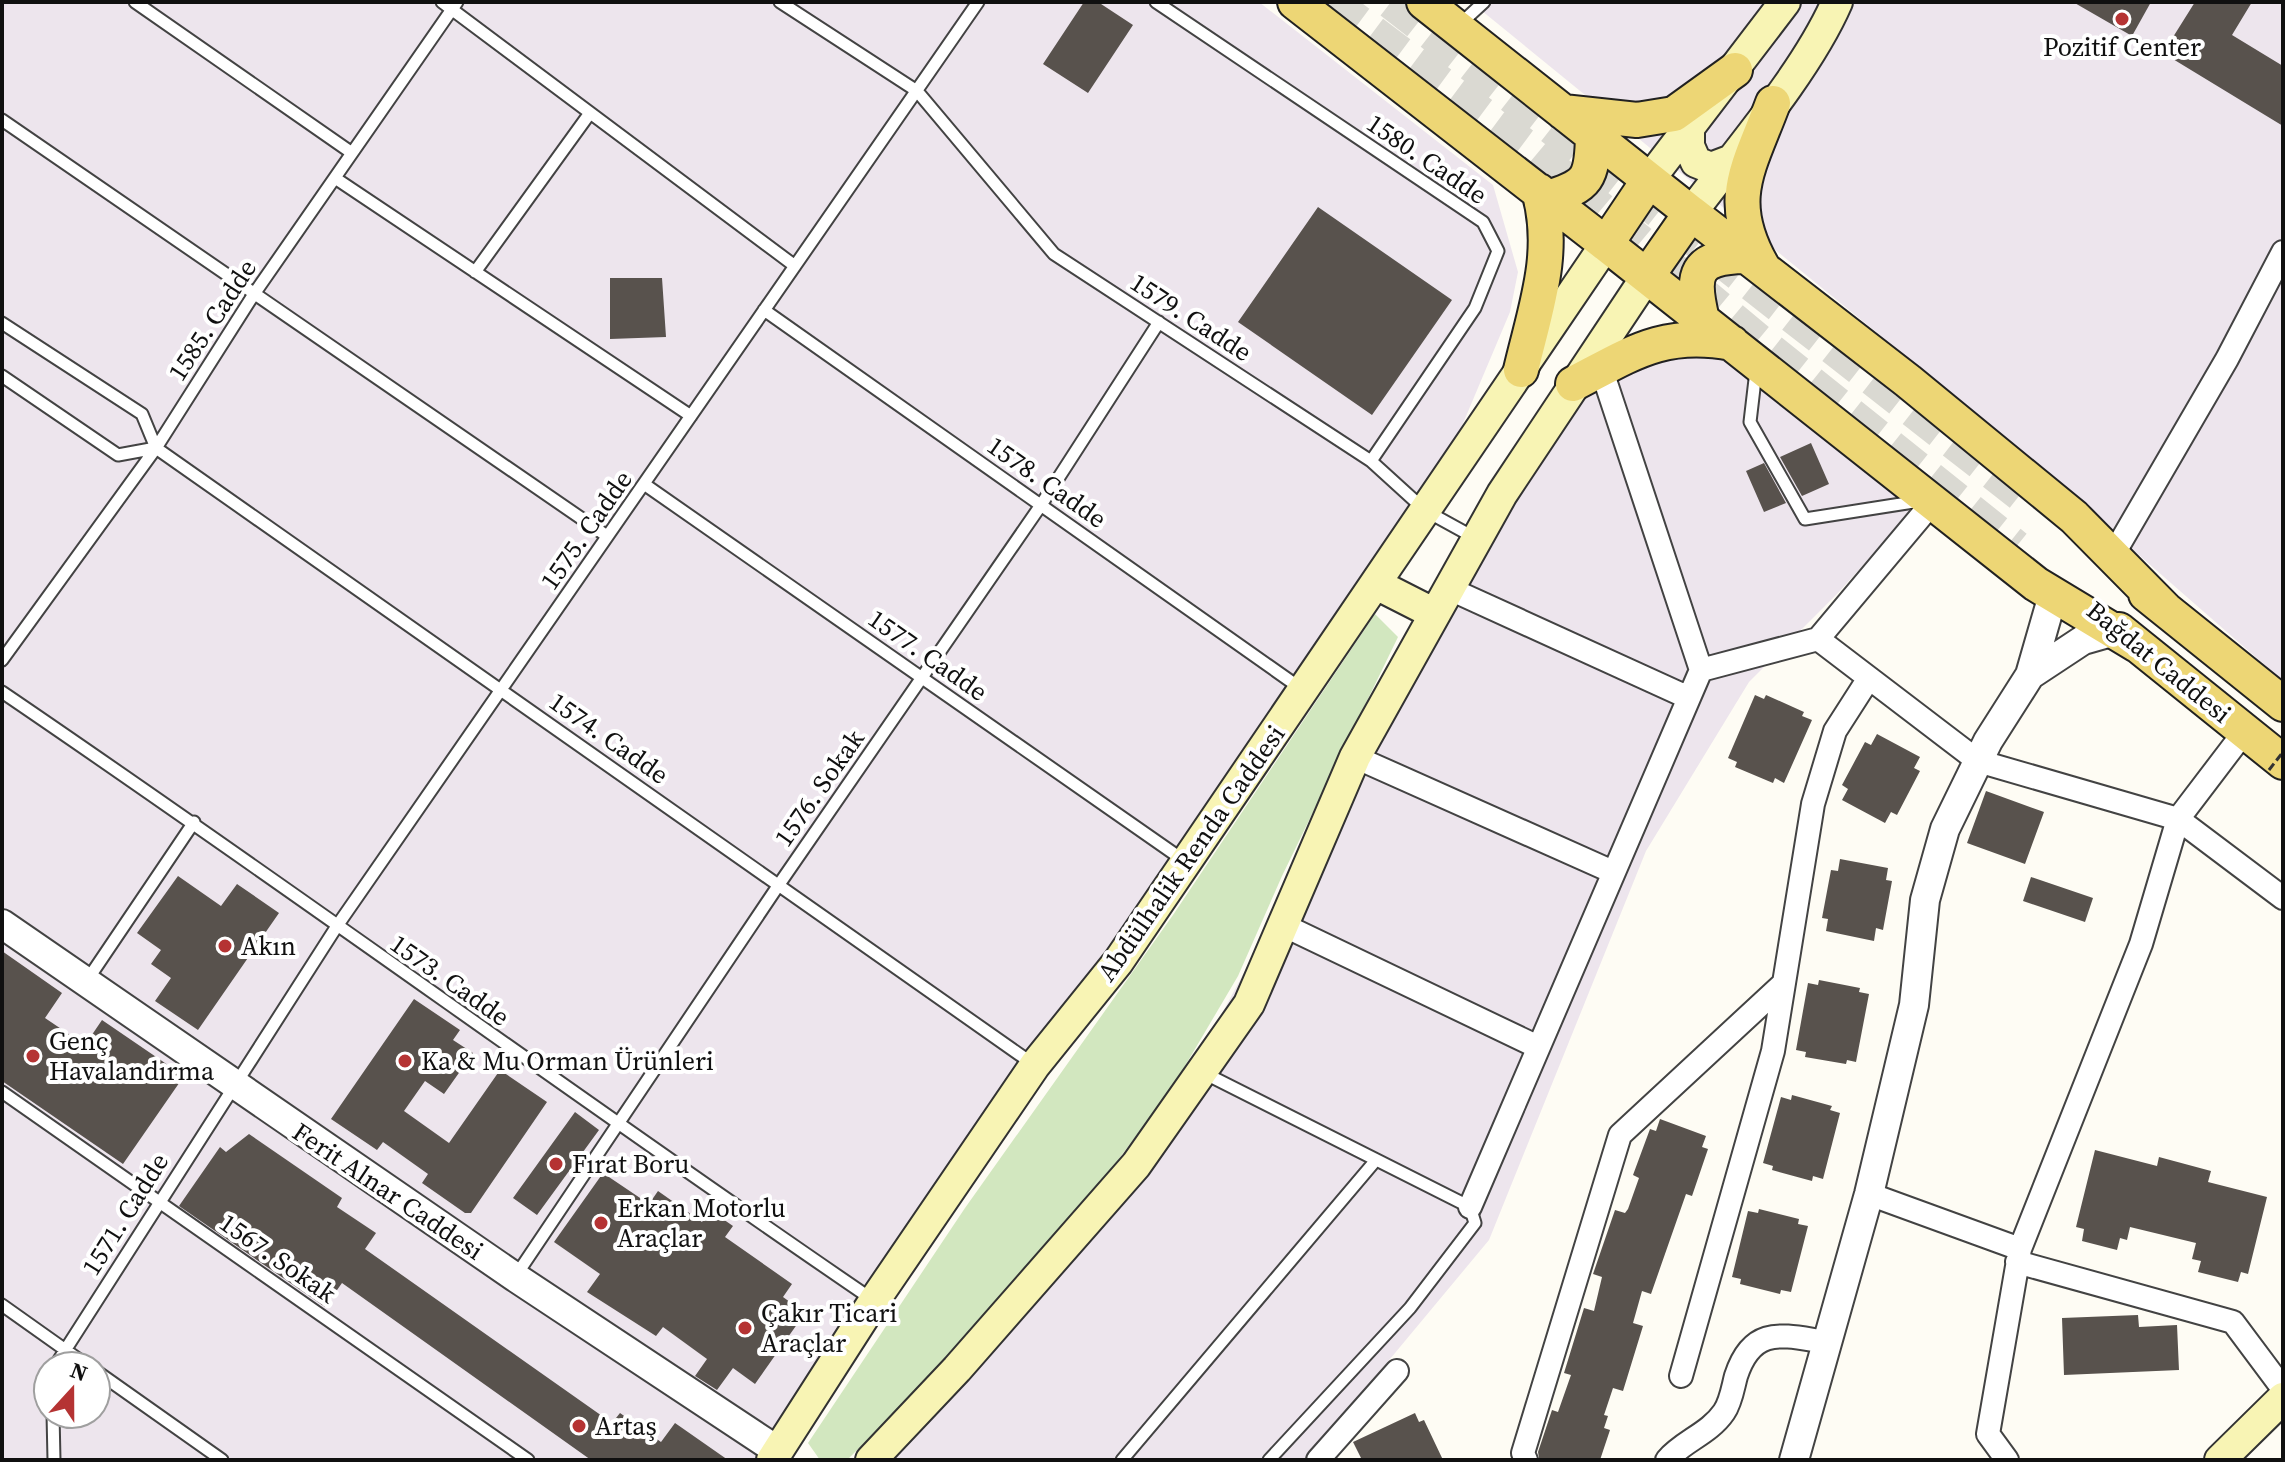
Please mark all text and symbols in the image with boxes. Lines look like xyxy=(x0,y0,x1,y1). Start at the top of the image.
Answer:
marker: Pozitif Center xyxy=(2113,10,2131,28)
place label: Pozitif Center xyxy=(2043,29,2201,65)
street label: 1580. Cadde xyxy=(1360,105,1494,213)
street label: 1585. Cadde xyxy=(159,252,265,388)
street label: 1579. Cadde xyxy=(1123,264,1259,370)
street label: 1578. Cadde xyxy=(980,428,1114,536)
street label: 1575. Cadde xyxy=(532,463,640,597)
street label: Bağdat Caddesi xyxy=(2079,593,2239,731)
street label: 1577. Cadde xyxy=(861,601,995,709)
street label: 1574. Cadde xyxy=(542,684,676,792)
street label: Abdülhalik Renda Caddesi xyxy=(1089,718,1293,988)
street label: 1576. Sokak xyxy=(766,722,873,854)
street label: 1573. Cadde xyxy=(383,926,517,1034)
place label: Akın xyxy=(241,928,296,964)
marker: Akın xyxy=(216,937,234,955)
place label: Genç Havalandırma xyxy=(49,1023,215,1089)
place label: Ka & Mu Orman Ürünleri xyxy=(421,1043,714,1079)
marker: Genç Havalandırma xyxy=(24,1047,42,1065)
marker: Ka & Mu Orman Ürünleri xyxy=(396,1052,414,1070)
street label: Ferit Alnar Caddesi xyxy=(286,1114,490,1268)
street label: 1571. Cadde xyxy=(73,1146,177,1282)
place label: Fırat Boru xyxy=(572,1146,690,1182)
marker: Fırat Boru xyxy=(547,1155,565,1173)
place label: Erkan Motorlu Araçlar xyxy=(617,1190,786,1256)
street label: 1567. Sokak xyxy=(212,1205,344,1312)
marker: Erkan Motorlu Araçlar xyxy=(592,1214,610,1232)
place label: Çakır Ticari Araçlar xyxy=(761,1295,897,1361)
marker: Çakır Ticari Araçlar xyxy=(736,1319,754,1337)
north arrow xyxy=(32,1350,112,1430)
text: N xyxy=(66,1354,92,1388)
place label: Artaş xyxy=(595,1408,657,1444)
marker: Artaş xyxy=(570,1417,588,1435)

